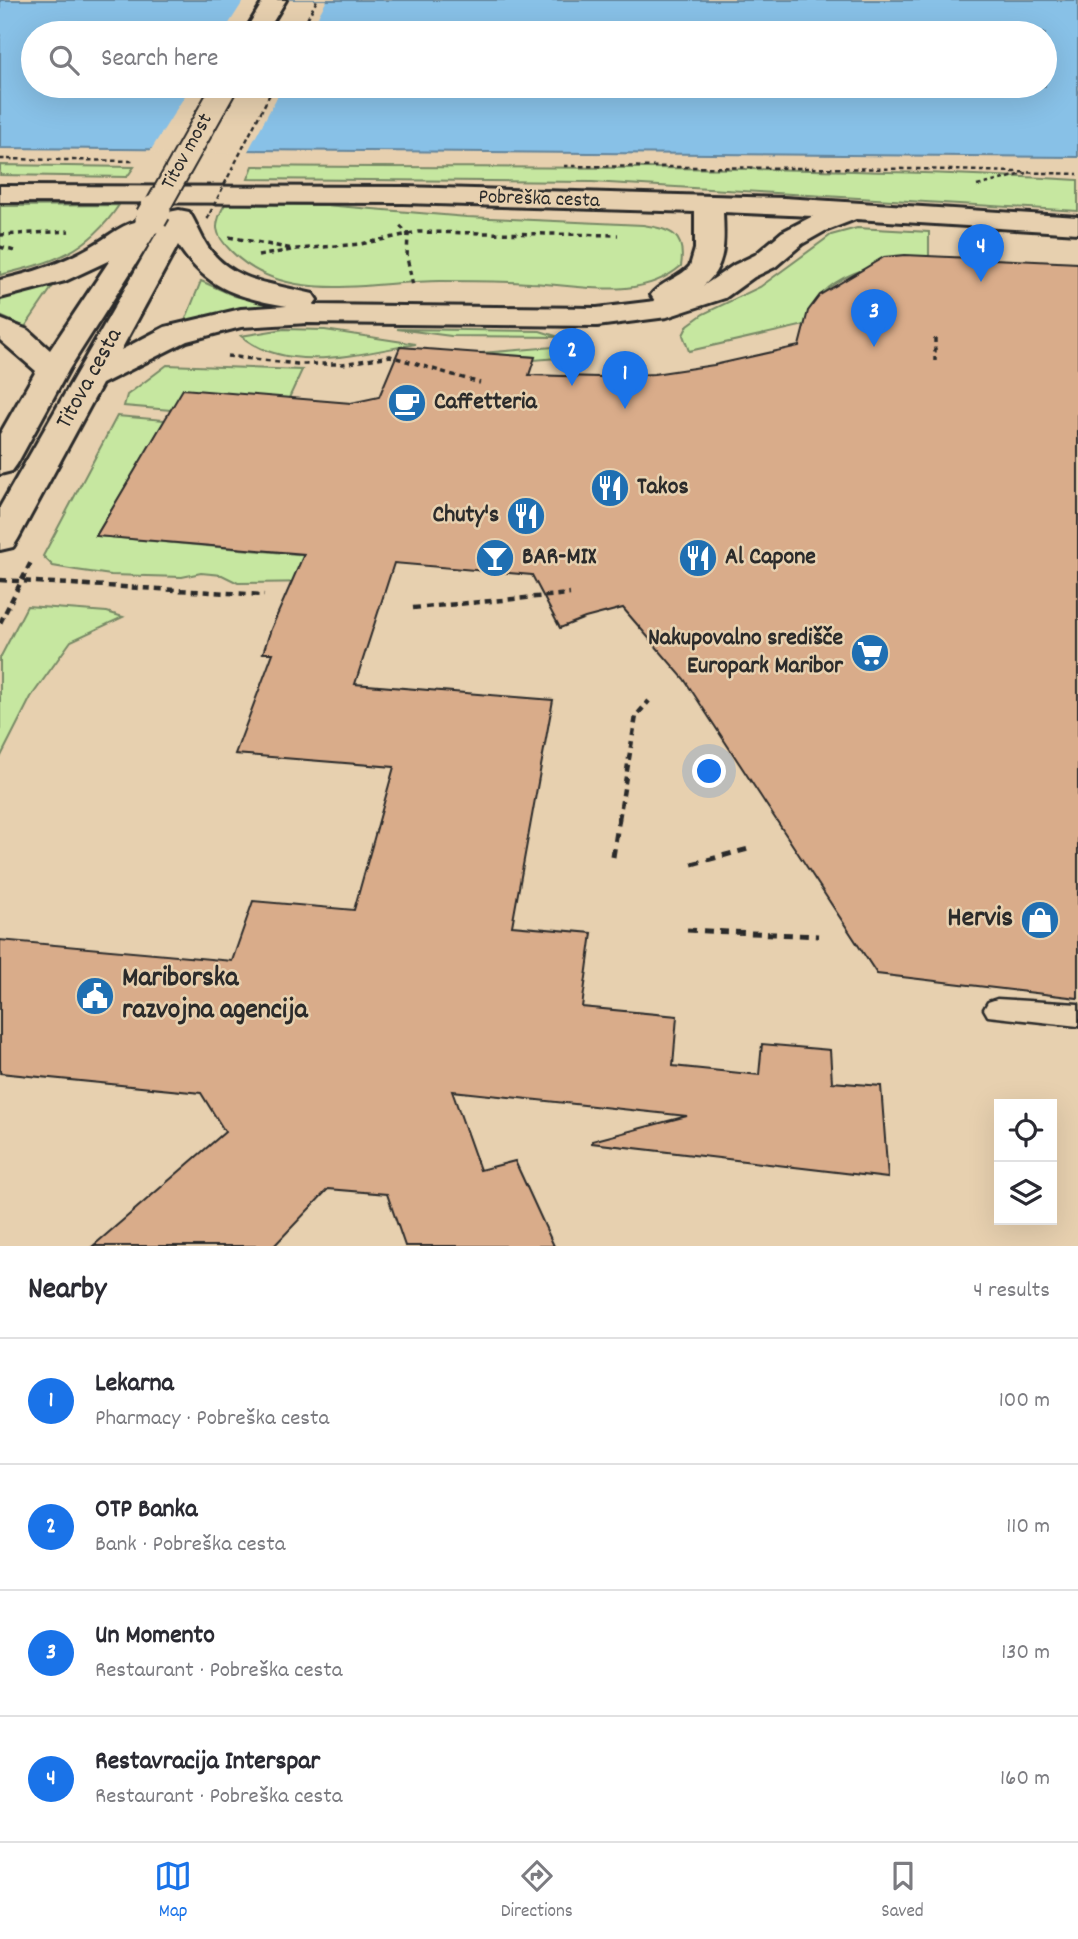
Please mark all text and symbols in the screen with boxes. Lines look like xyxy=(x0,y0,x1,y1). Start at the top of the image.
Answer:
search box xyxy=(21,21,1057,98)
icon: search xyxy=(45,41,83,79)
text: Search here xyxy=(101,41,219,78)
street label: Titov most xyxy=(155,108,221,196)
street label: Pobreška cesta xyxy=(478,183,601,217)
pin: 4 xyxy=(958,224,1004,282)
pin: 3 xyxy=(851,289,897,347)
street label: Titova cesta xyxy=(48,322,132,436)
pin: 2 xyxy=(549,328,595,386)
pin: 1 xyxy=(602,351,648,409)
cafe icon: Caffetteria xyxy=(386,382,428,424)
place label: Caffetteria xyxy=(434,386,537,420)
restaurant icon: Takos xyxy=(589,467,631,509)
place label: Takos xyxy=(637,471,688,505)
restaurant icon: Chuty's xyxy=(505,495,547,537)
place label: Chuty's xyxy=(432,499,499,533)
bar icon: BAR-MIX xyxy=(474,537,516,579)
restaurant icon: Al Capone xyxy=(677,537,719,579)
place label: BAR-MIX xyxy=(522,541,597,575)
place label: Al Capone xyxy=(725,541,816,575)
place label: Nakupovalno središče Europark Maribor xyxy=(648,622,844,684)
supermarket icon: Nakupovalno središče Europark Maribor xyxy=(849,632,891,674)
your location xyxy=(692,754,726,788)
shop icon: Hervis xyxy=(1019,899,1061,941)
place label: Hervis xyxy=(947,900,1013,940)
place label: Mariborska razvojna agencija xyxy=(122,960,308,1032)
public building icon: Mariborska razvojna agencija xyxy=(74,975,116,1017)
map controls xyxy=(994,1099,1057,1225)
button: locate xyxy=(994,1099,1057,1162)
button: layers xyxy=(994,1162,1057,1225)
text: Nearby xyxy=(28,1270,106,1313)
text: 4 results xyxy=(973,1275,1050,1308)
text: Lekarna xyxy=(95,1366,174,1403)
text: 1 xyxy=(48,1385,54,1418)
text: 100 m xyxy=(999,1385,1050,1418)
text: Pharmacy · Pobreška cesta xyxy=(95,1403,329,1436)
text: OTP Banka xyxy=(95,1492,197,1529)
text: 2 xyxy=(46,1511,56,1544)
text: 110 m xyxy=(1006,1511,1050,1544)
text: Bank · Pobreška cesta xyxy=(95,1529,286,1562)
text: Un Momento xyxy=(95,1618,215,1655)
text: 3 xyxy=(46,1637,56,1670)
text: 130 m xyxy=(1001,1637,1050,1670)
text: Restaurant · Pobreška cesta xyxy=(95,1655,342,1688)
text: Restavracija Interspar xyxy=(95,1744,320,1781)
text: 4 xyxy=(46,1763,56,1796)
text: 160 m xyxy=(1000,1763,1050,1796)
text: Restaurant · Pobreška cesta xyxy=(95,1781,342,1814)
tab: Map xyxy=(154,1857,192,1926)
tab: Directions xyxy=(501,1857,573,1926)
tab: Saved xyxy=(881,1857,924,1926)

